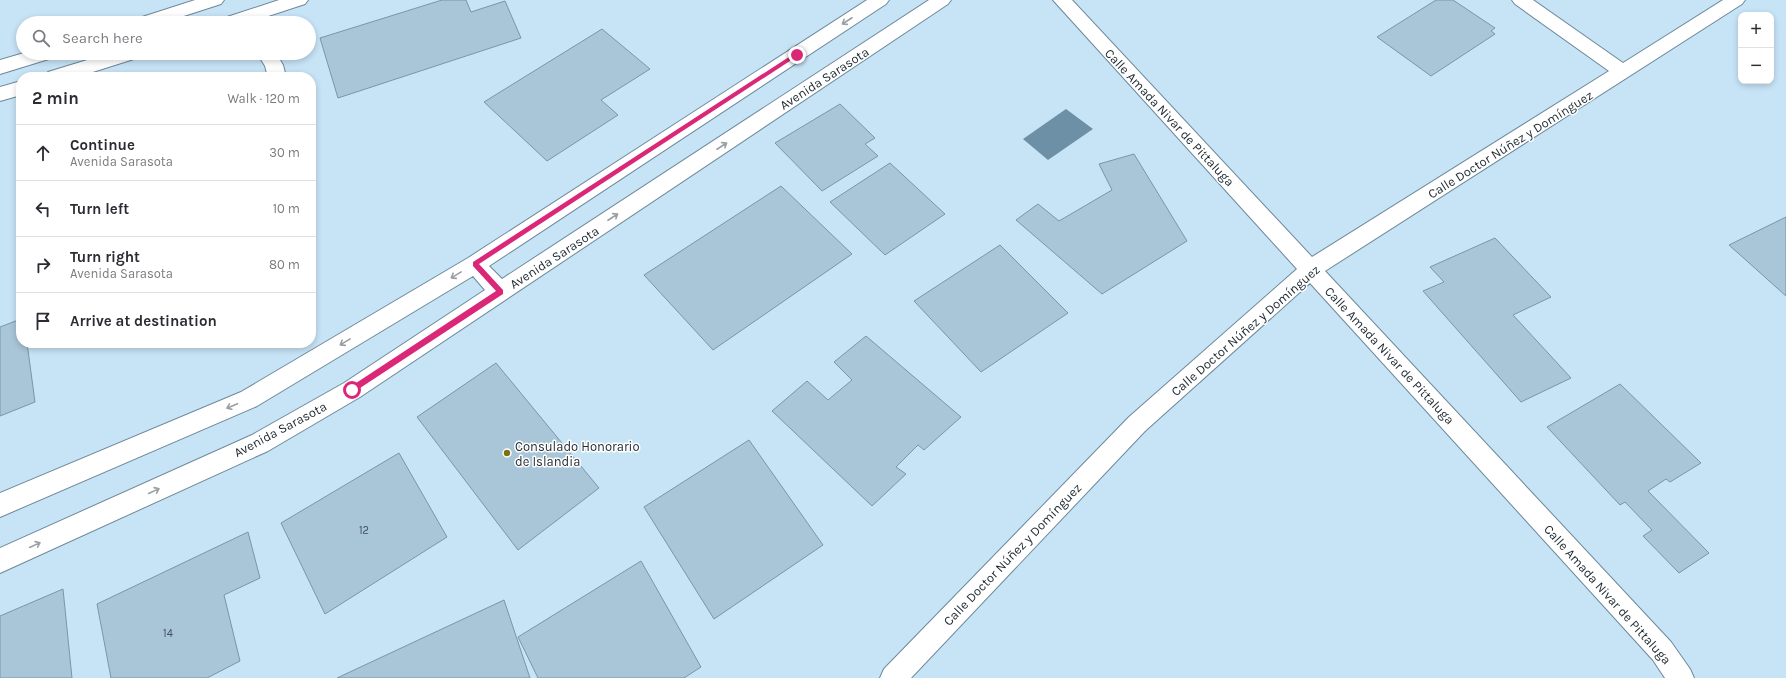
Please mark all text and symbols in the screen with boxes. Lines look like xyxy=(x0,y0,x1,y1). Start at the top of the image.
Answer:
map controls xyxy=(1738,12,1774,84)
button: + xyxy=(1738,12,1774,48)
search box xyxy=(16,16,316,60)
one-way arrow xyxy=(841,18,853,26)
icon: search xyxy=(30,27,52,49)
text: Search here xyxy=(62,29,143,47)
street label: Avenida Sarasota xyxy=(777,44,872,113)
street label: Calle Amada Nivar de Pittaluga xyxy=(1102,45,1237,189)
route end xyxy=(788,46,806,64)
button: − xyxy=(1738,48,1774,84)
street label: Calle Doctor Núñez y Domínguez xyxy=(1425,87,1595,202)
text: 2 min xyxy=(32,88,79,108)
text: Walk · 120 m xyxy=(227,91,300,106)
text: Continue xyxy=(70,136,135,154)
one-way arrow xyxy=(716,141,728,149)
icon: ahead xyxy=(32,142,54,164)
text: 30 m xyxy=(269,145,300,160)
text: Avenida Sarasota xyxy=(70,154,173,169)
icon: left xyxy=(32,198,54,220)
text: Turn left xyxy=(70,200,129,218)
text: 10 m xyxy=(273,201,300,216)
one-way arrow xyxy=(607,213,618,221)
street label: Avenida Sarasota xyxy=(507,223,602,292)
text: Turn right xyxy=(70,248,140,266)
icon: right xyxy=(32,254,54,276)
text: 80 m xyxy=(269,257,300,272)
street label: Calle Doctor Núñez y Domínguez xyxy=(1168,262,1323,399)
text: Avenida Sarasota xyxy=(70,266,173,281)
one-way arrow xyxy=(451,271,462,279)
street label: Calle Amada Nivar de Pittaluga xyxy=(1322,283,1457,427)
icon: arrive xyxy=(32,310,54,332)
text: Arrive at destination xyxy=(70,312,217,330)
one-way arrow xyxy=(339,338,351,346)
route start xyxy=(343,381,361,399)
street label: Avenida Sarasota xyxy=(231,399,329,460)
one-way arrow xyxy=(226,403,238,411)
place label: Consulado Honorario de Islandia xyxy=(515,439,640,469)
marker: Consulado Honorario de Islandia xyxy=(502,448,512,458)
street label: Calle Doctor Núñez y Domínguez xyxy=(940,480,1084,628)
one-way arrow xyxy=(147,487,159,494)
street label: Calle Amada Nivar de Pittaluga xyxy=(1541,521,1674,667)
house number: 12 xyxy=(359,524,369,537)
one-way arrow xyxy=(29,541,41,548)
house number: 14 xyxy=(163,627,173,640)

